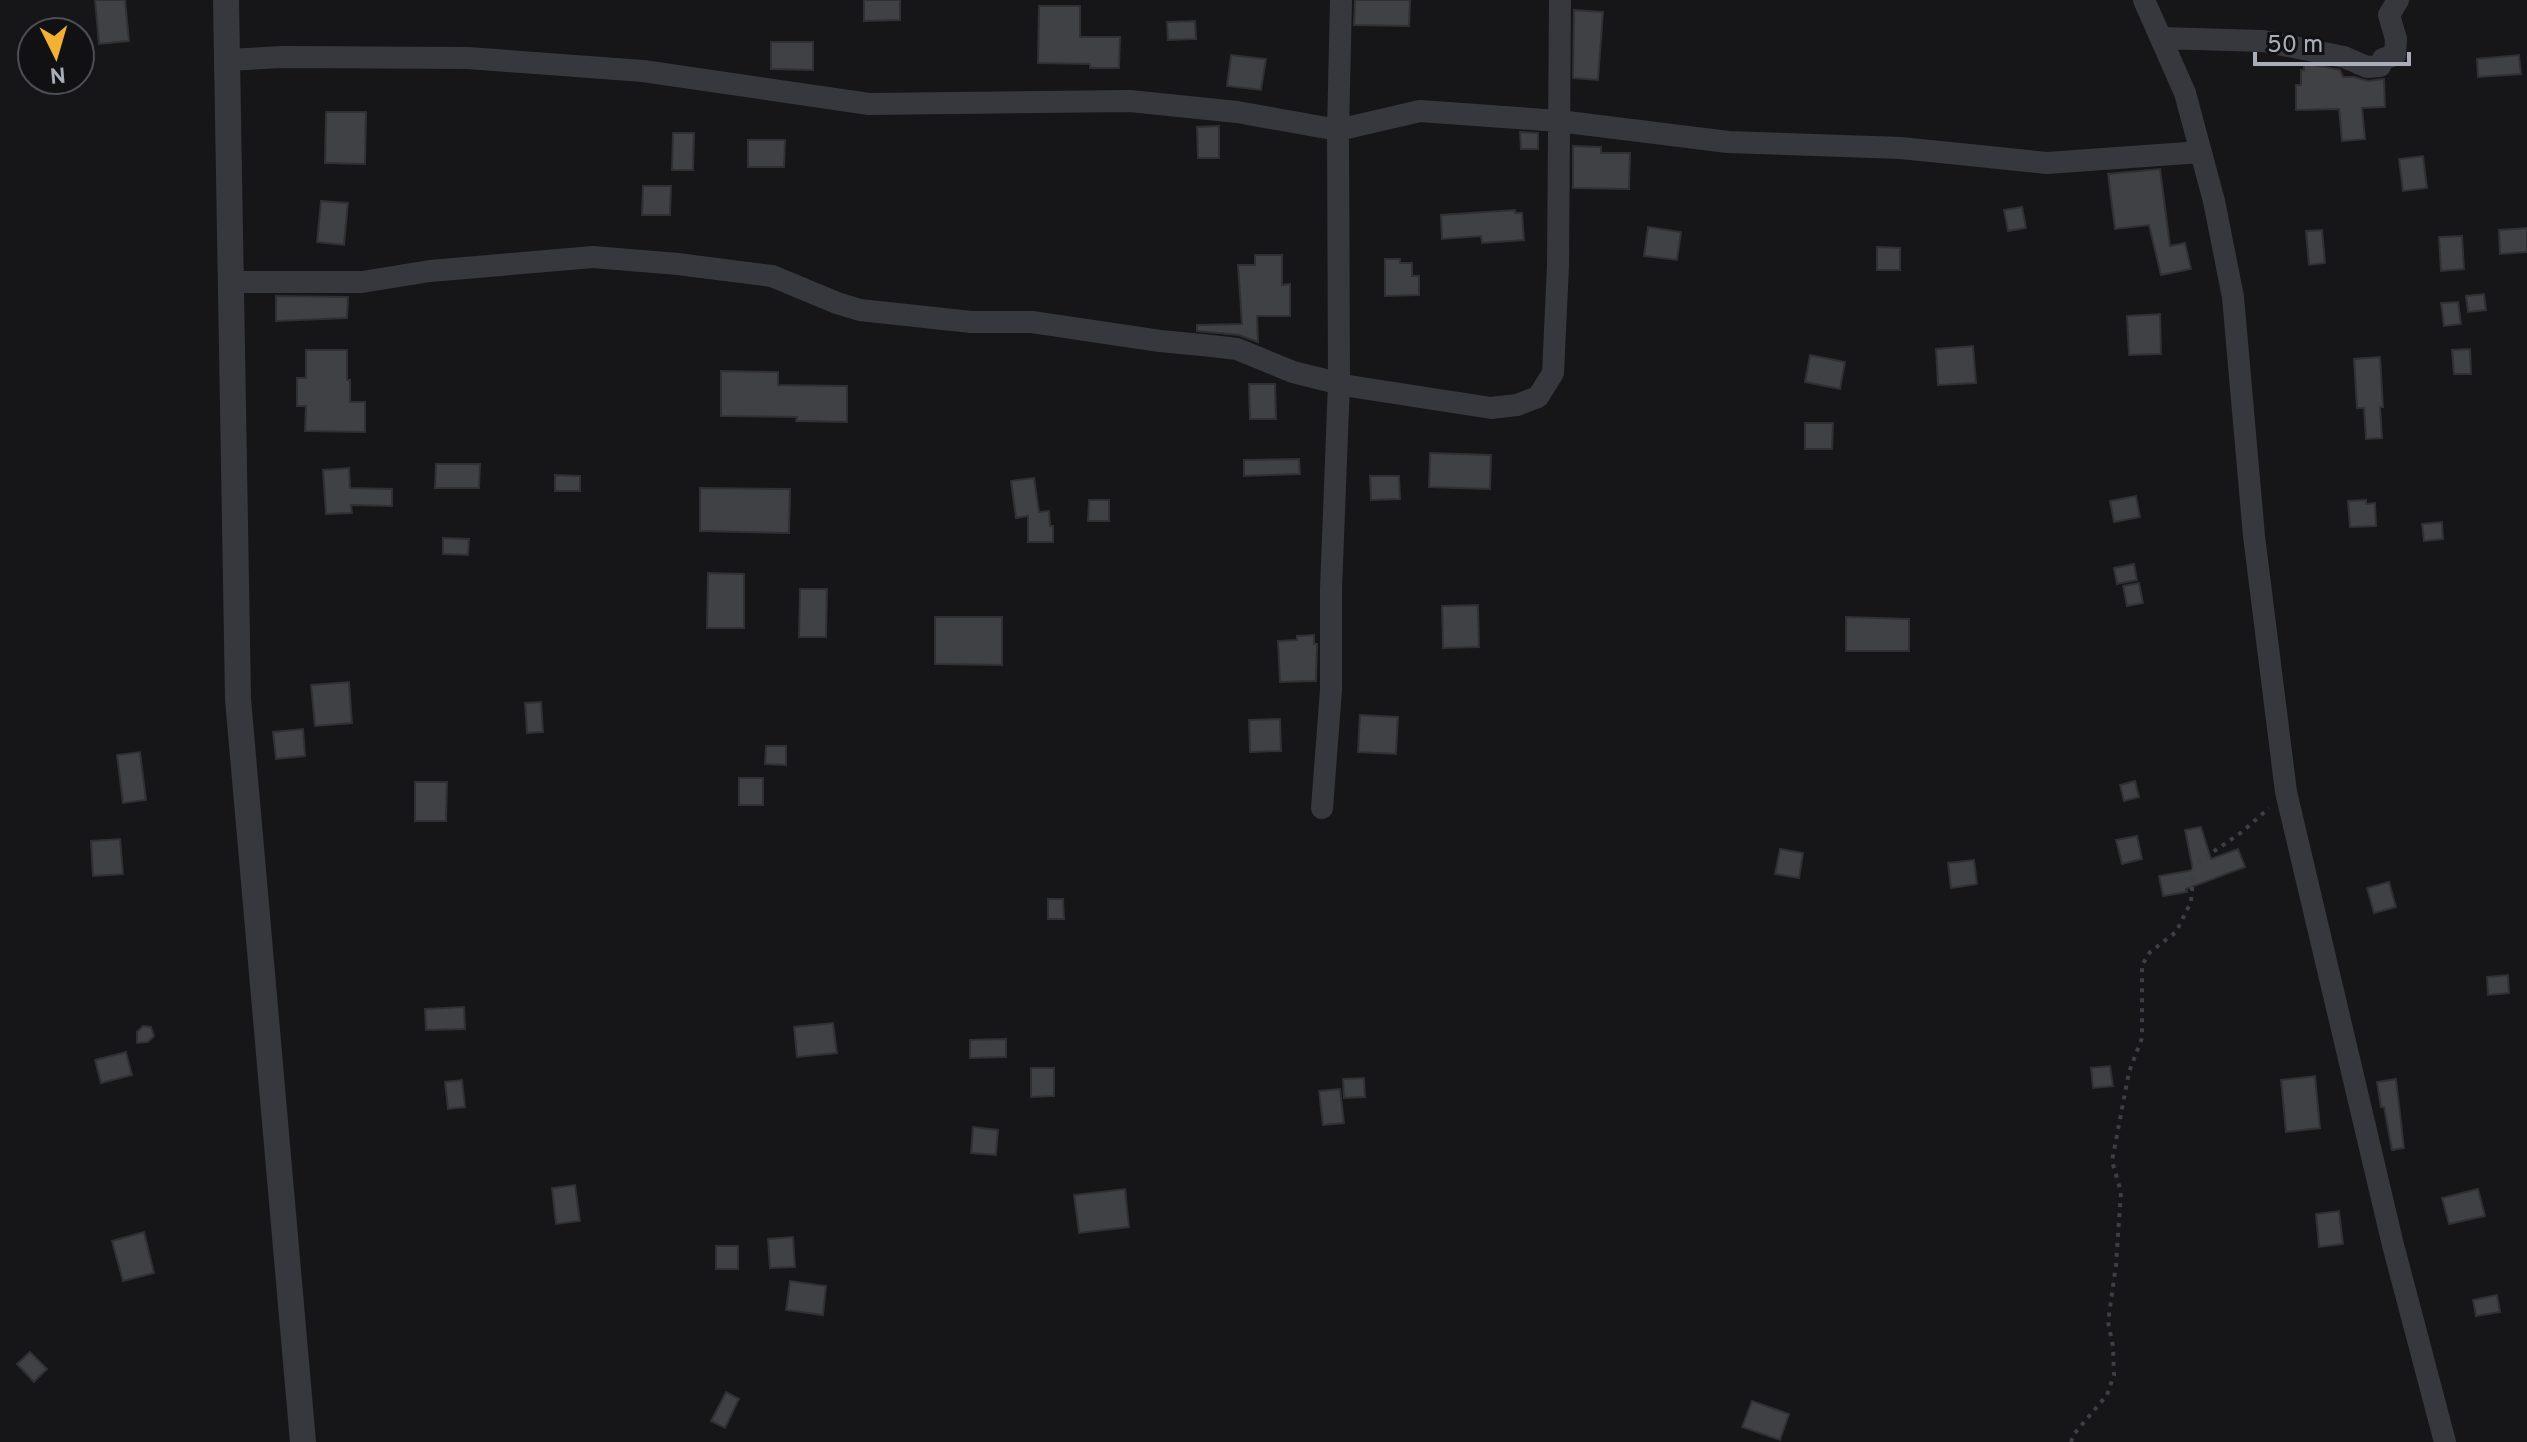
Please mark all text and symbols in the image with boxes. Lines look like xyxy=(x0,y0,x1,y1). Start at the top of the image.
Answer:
north arrow xyxy=(16,16,96,96)
scale bar xyxy=(2255,16,2409,66)
text: 50 m xyxy=(2267,31,2323,61)
text: N xyxy=(48,59,67,88)

